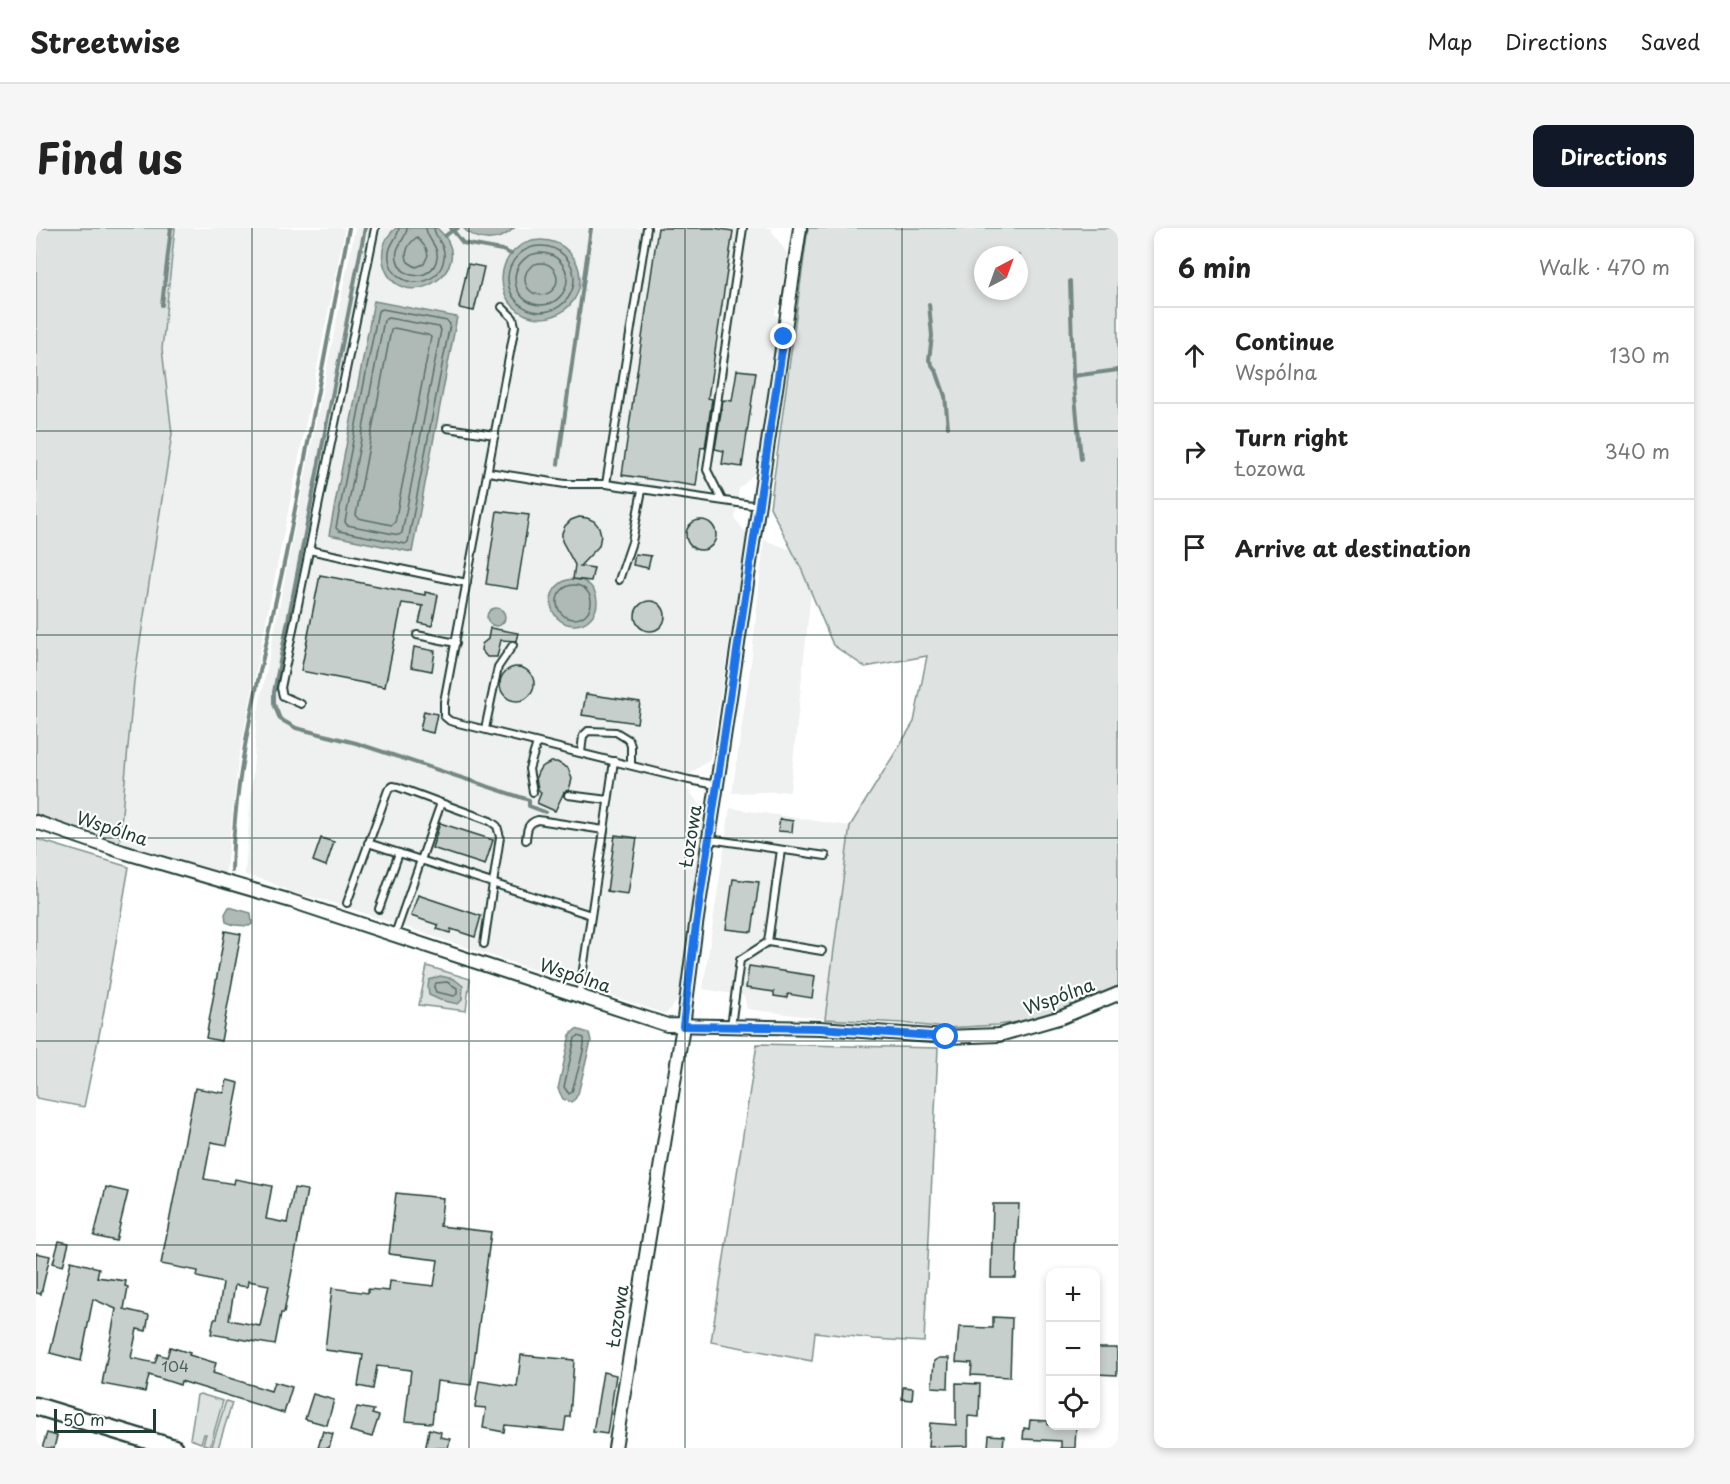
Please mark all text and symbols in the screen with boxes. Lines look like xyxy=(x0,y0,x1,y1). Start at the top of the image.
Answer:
text: Streetwise xyxy=(30,20,180,63)
text: Map xyxy=(1427,25,1472,57)
text: Directions xyxy=(1505,25,1607,57)
text: Saved xyxy=(1640,25,1700,57)
text: Find us xyxy=(36,125,183,188)
button: Directions xyxy=(1533,125,1694,187)
north arrow xyxy=(974,246,1028,300)
text: 6 min xyxy=(1178,248,1251,287)
text: Walk · 470 m xyxy=(1539,252,1670,282)
route end xyxy=(770,323,796,349)
text: Continue xyxy=(1235,324,1334,357)
icon: ahead xyxy=(1178,339,1211,372)
text: 130 m xyxy=(1610,340,1670,370)
text: Wspólna xyxy=(1235,357,1317,387)
text: Turn right xyxy=(1235,420,1348,453)
icon: right xyxy=(1178,435,1211,468)
text: 340 m xyxy=(1605,436,1670,466)
text: Łozowa xyxy=(1235,453,1305,483)
icon: arrive xyxy=(1178,531,1211,564)
text: Arrive at destination xyxy=(1235,531,1471,564)
street label: Łozowa xyxy=(671,802,708,870)
street label: Wspólna xyxy=(73,803,152,852)
street label: Wspólna xyxy=(536,950,615,999)
street label: Wspólna xyxy=(1019,970,1098,1021)
route start xyxy=(932,1023,958,1049)
map controls xyxy=(1046,1268,1100,1430)
button: + xyxy=(1046,1268,1100,1322)
street label: Łozowa xyxy=(598,1282,635,1350)
button: − xyxy=(1046,1322,1100,1376)
house number: 104 xyxy=(161,1354,189,1377)
button: locate xyxy=(1046,1376,1100,1430)
scale bar xyxy=(54,1406,156,1434)
text: 50 m xyxy=(63,1407,104,1431)

